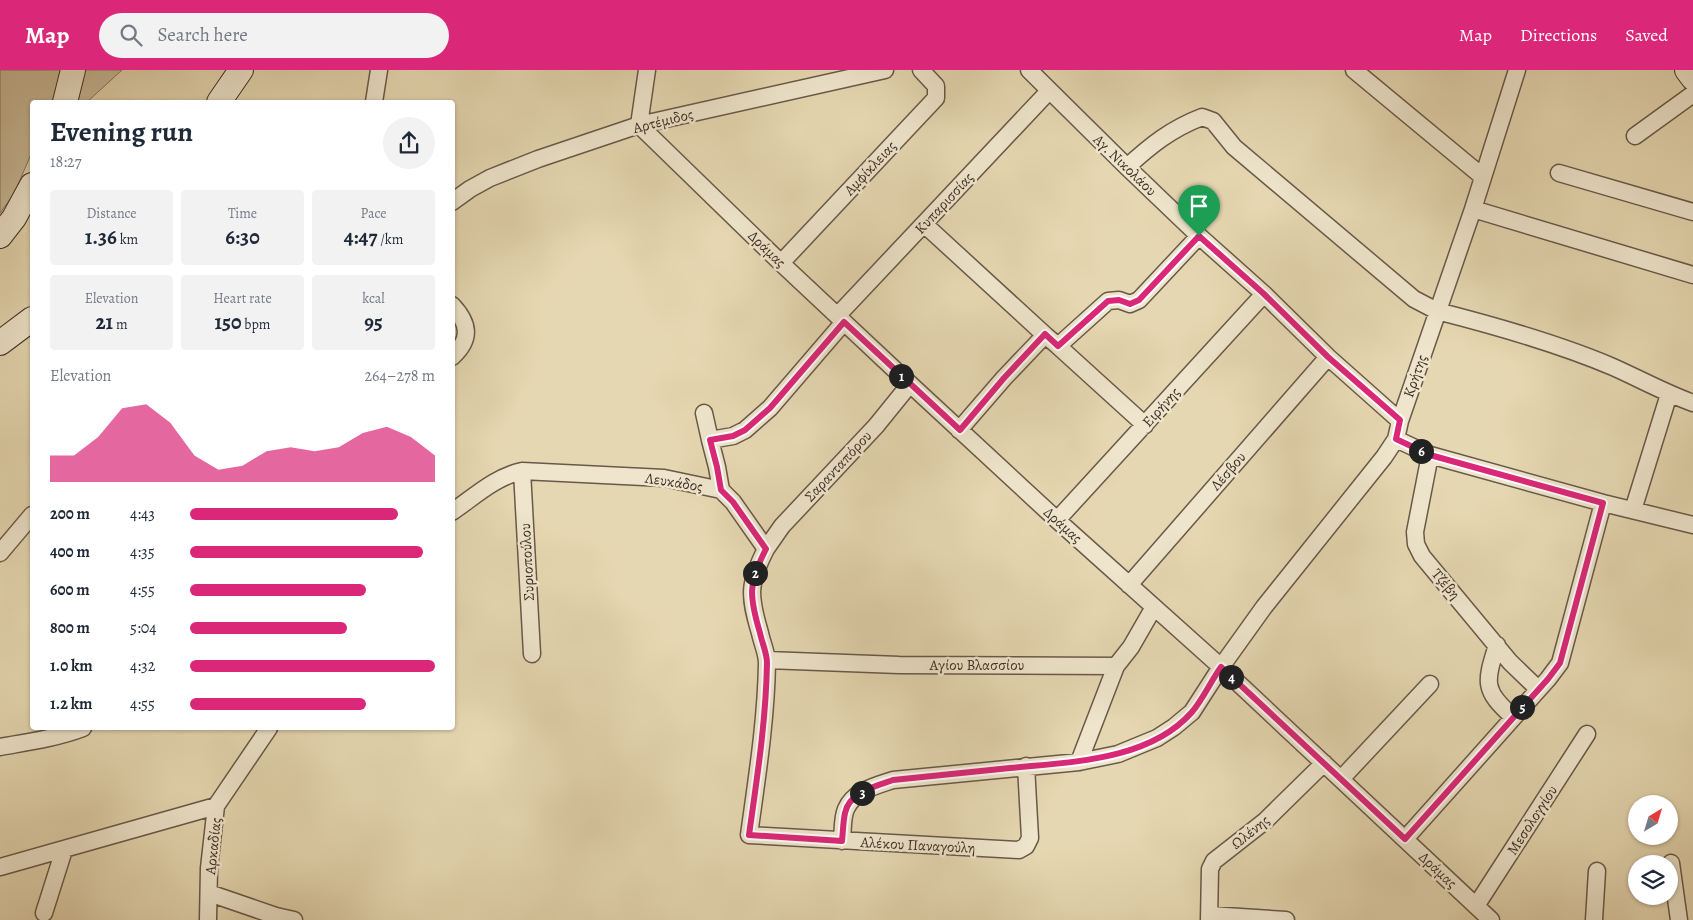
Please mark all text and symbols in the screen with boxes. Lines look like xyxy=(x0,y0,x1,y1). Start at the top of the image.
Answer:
search box xyxy=(99,13,449,58)
text: Map xyxy=(25,19,69,51)
icon: search xyxy=(117,21,145,49)
text: Search here xyxy=(157,22,248,48)
text: Map xyxy=(1459,23,1492,47)
text: Directions xyxy=(1520,23,1597,47)
text: Saved xyxy=(1625,23,1668,47)
street label: Αρτέμιδος xyxy=(630,104,695,138)
text: Evening run xyxy=(50,113,193,151)
button: share xyxy=(383,117,435,169)
street label: Αγ. Νικολάου xyxy=(1088,129,1161,200)
street label: Αμφίκλειας xyxy=(839,136,901,200)
text: 18:27 xyxy=(50,151,81,173)
street label: Κυπαρισσίας xyxy=(910,168,978,238)
pin xyxy=(1178,185,1220,236)
icon: arrive xyxy=(1185,192,1213,220)
text: Distance xyxy=(86,204,137,223)
text: Time xyxy=(228,204,257,223)
text: Pace xyxy=(361,204,386,223)
text: 1.36 xyxy=(85,223,117,251)
text: 6:30 xyxy=(225,223,260,251)
text: 4:47 xyxy=(344,223,377,251)
street label: Δράμας xyxy=(744,226,790,272)
text: km xyxy=(117,230,138,249)
text: /km xyxy=(377,230,403,249)
text: Elevation xyxy=(85,289,138,308)
text: Heart rate xyxy=(213,289,272,308)
text: kcal xyxy=(362,289,385,308)
text: 21 xyxy=(95,308,113,336)
text: 150 xyxy=(215,308,242,336)
text: 95 xyxy=(364,308,383,336)
text: m xyxy=(113,315,128,334)
text: bpm xyxy=(242,315,271,334)
street label: Κρήτης xyxy=(1398,352,1432,400)
pin: 1 xyxy=(888,364,914,388)
text: Elevation xyxy=(50,365,111,387)
text: 264–278 m xyxy=(364,365,435,387)
text: 1 xyxy=(899,367,904,386)
street label: Ειρήνης xyxy=(1138,383,1184,431)
street label: Σαρανταπόρου xyxy=(800,426,876,506)
pin: 6 xyxy=(1408,438,1434,464)
text: 6 xyxy=(1418,442,1425,461)
street label: Λέσβου xyxy=(1205,447,1250,495)
street label: Λευκάδος xyxy=(643,467,704,496)
street label: Δράμας xyxy=(1039,502,1087,548)
text: 200 m xyxy=(50,503,90,525)
text: 4:43 xyxy=(130,503,155,525)
street label: Συριοπούλου xyxy=(515,523,539,601)
text: 400 m xyxy=(50,541,90,563)
text: 4:35 xyxy=(130,541,155,563)
pin: 2 xyxy=(742,560,768,586)
text: 2 xyxy=(752,564,759,583)
street label: Τζέβη xyxy=(1427,564,1465,604)
text: 600 m xyxy=(50,579,90,601)
text: 4:55 xyxy=(130,579,155,601)
text: 800 m xyxy=(50,617,90,639)
text: 5:04 xyxy=(130,617,156,639)
text: 1.0 km xyxy=(50,655,93,677)
text: 4:32 xyxy=(130,655,155,677)
street label: Αγίου Βλασσίου xyxy=(929,655,1025,675)
pin: 4 xyxy=(1218,664,1244,690)
text: 4 xyxy=(1228,668,1235,687)
text: 1.2 km xyxy=(50,693,92,715)
text: 4:55 xyxy=(130,693,155,715)
pin: 5 xyxy=(1510,694,1534,720)
text: 5 xyxy=(1520,698,1525,717)
pin: 3 xyxy=(850,780,874,806)
street label: Μεσολογγίου xyxy=(1502,781,1562,859)
text: 3 xyxy=(859,784,866,803)
north arrow xyxy=(1628,795,1678,845)
map controls xyxy=(1628,795,1678,905)
street label: Ωλένης xyxy=(1226,810,1274,854)
street label: Αρκαδίας xyxy=(200,817,226,876)
street label: Αλέκου Παναγούλη xyxy=(859,832,976,858)
street label: Δράμας xyxy=(1415,847,1461,893)
button: layers xyxy=(1628,855,1678,905)

